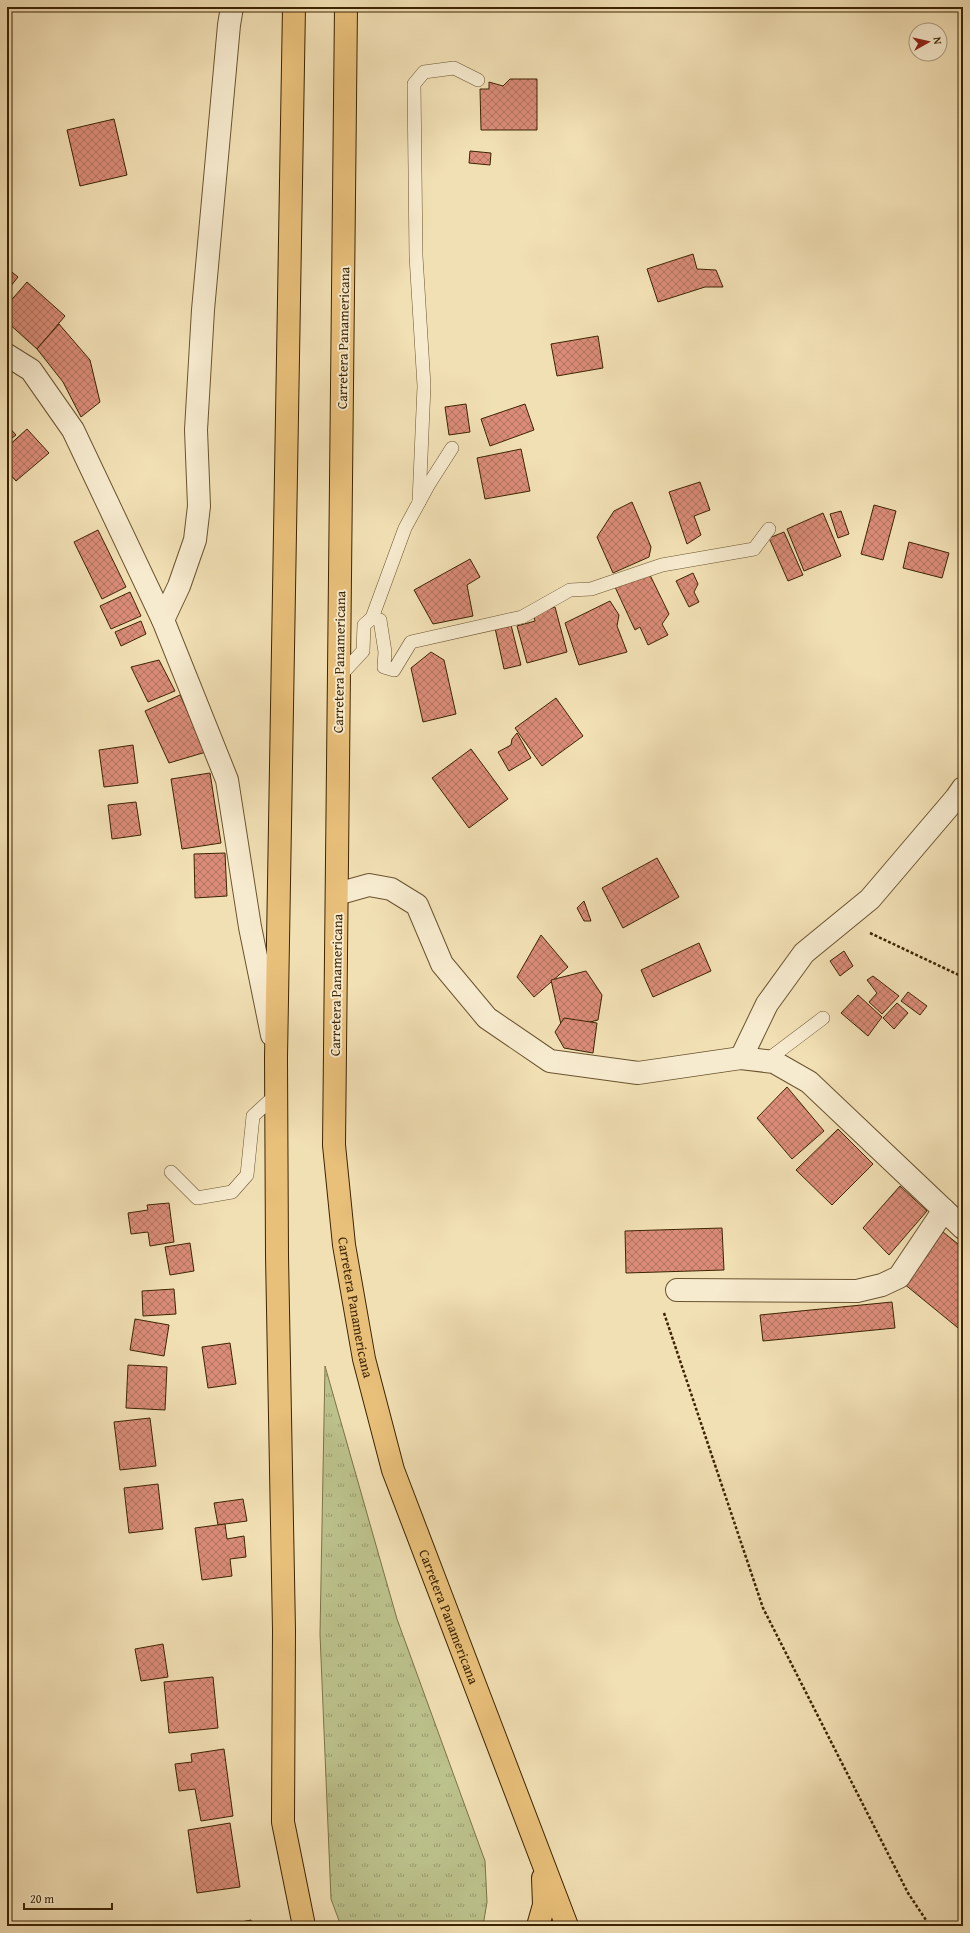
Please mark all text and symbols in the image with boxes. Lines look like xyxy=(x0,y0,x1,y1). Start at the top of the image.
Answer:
north arrow xyxy=(908,22,948,62)
text: N xyxy=(929,36,946,46)
street label: Carretera Panamericana xyxy=(332,266,354,409)
street label: Carretera Panamericana xyxy=(328,590,350,733)
street label: Carretera Panamericana xyxy=(325,913,347,1056)
street label: Carretera Panamericana xyxy=(333,1236,379,1380)
street label: Carretera Panamericana xyxy=(414,1546,484,1687)
scale bar xyxy=(24,1885,112,1911)
text: 20 m xyxy=(30,1890,54,1907)

